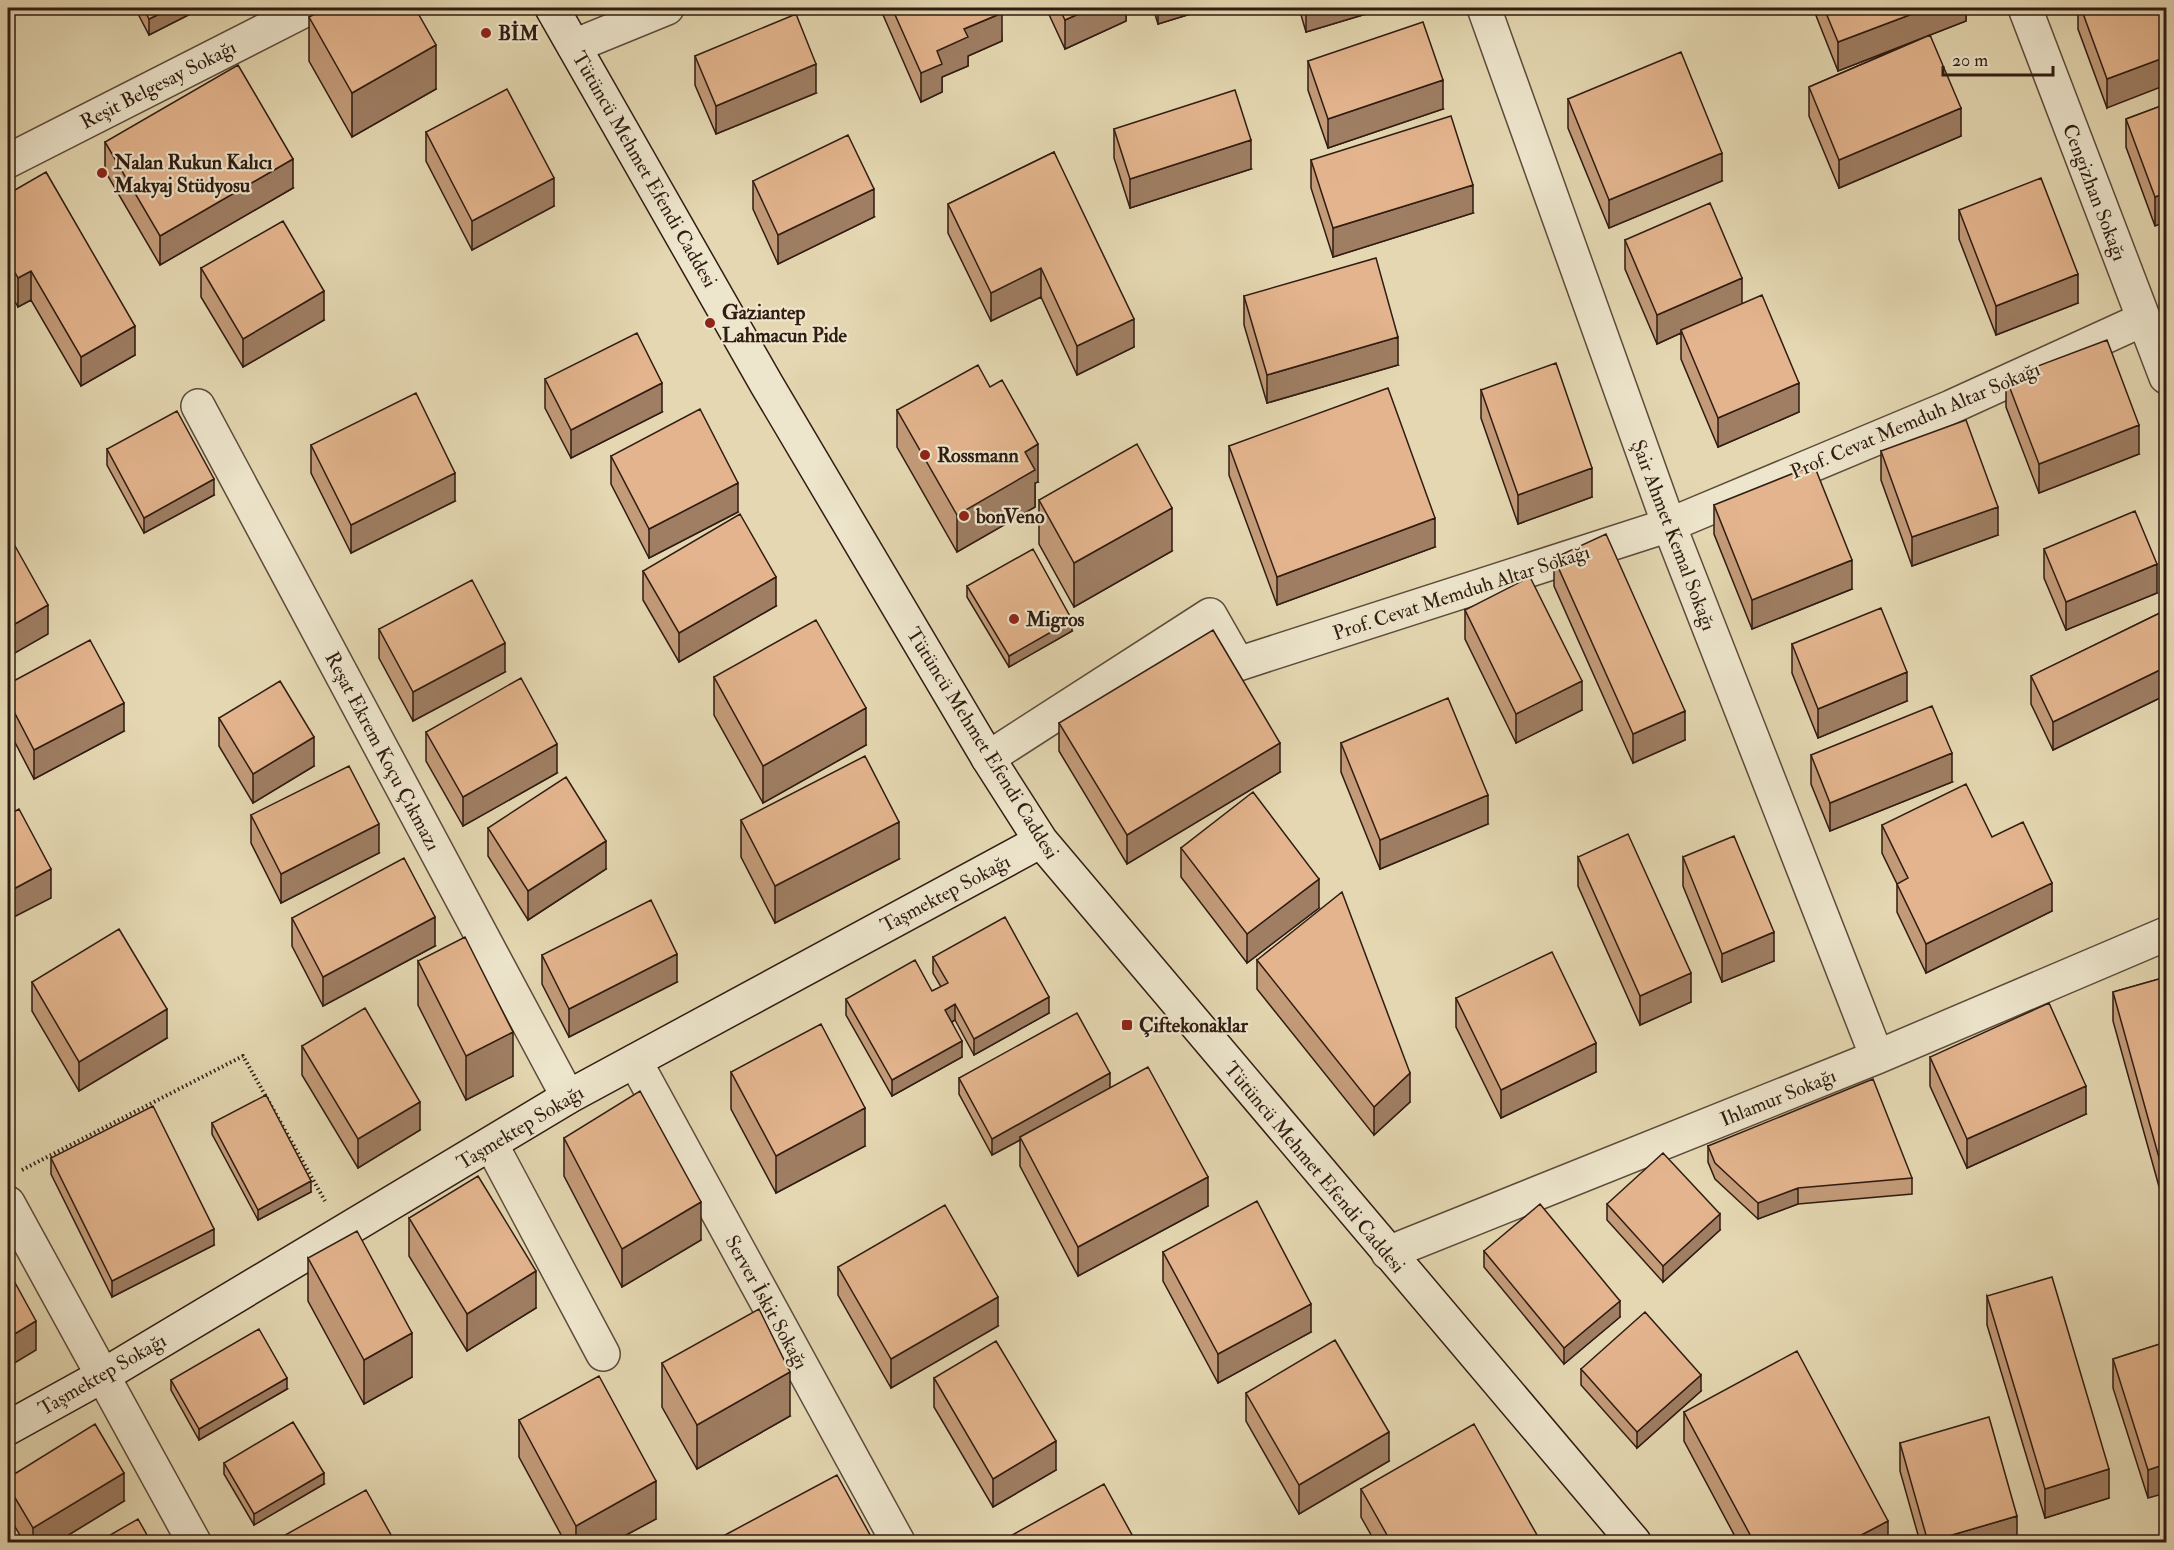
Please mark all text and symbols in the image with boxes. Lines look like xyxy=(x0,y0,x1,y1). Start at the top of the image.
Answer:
place label: BİM xyxy=(498,20,539,46)
marker: BİM xyxy=(479,26,493,40)
street label: Reşit Belgesay Sokağı xyxy=(76,34,240,134)
scale bar xyxy=(1943,39,2052,77)
street label: Tütüncü Mehmet Efendi Caddesi xyxy=(567,47,723,292)
text: 20 m xyxy=(1952,49,1988,72)
street label: Cengizhan Sokağı xyxy=(2057,120,2132,264)
place label: Nalan Rukun Kalıcı Makyaj Stüdyosu xyxy=(113,150,273,199)
marker: Nalan Rukun Kalıcı Makyaj Stüdyosu xyxy=(95,166,109,180)
place label: Gaziantep Lahmacun Pide xyxy=(722,300,848,348)
marker: Gaziantep Lahmacun Pide xyxy=(703,316,717,330)
street label: Prof. Cevat Memduh Altar Sokağı xyxy=(1787,356,2044,484)
street label: Şair Ahmet Kemal Sokağı xyxy=(1626,436,1722,634)
place label: Rossmann xyxy=(937,443,1020,468)
marker: Rossmann xyxy=(918,448,932,462)
place label: bonVeno xyxy=(975,504,1045,529)
marker: bonVeno xyxy=(957,509,971,523)
street label: Prof. Cevat Memduh Altar Sokağı xyxy=(1330,539,1593,646)
place label: Migros xyxy=(1025,607,1085,633)
marker: Migros xyxy=(1007,612,1021,626)
street label: Tütüncü Mehmet Efendi Caddesi xyxy=(901,623,1064,864)
street label: Reşat Ekrem Koçu Çıkmazı xyxy=(319,647,446,855)
street label: Taşmektep Sokağı xyxy=(876,849,1015,939)
place label: Çiftekonaklar xyxy=(1139,1013,1248,1038)
marker: Çiftekonaklar xyxy=(1120,1018,1134,1032)
street label: Tütüncü Mehmet Efendi Caddesi xyxy=(1219,1056,1410,1278)
street label: Ihlamur Sokağı xyxy=(1717,1063,1840,1132)
street label: Taşmektep Sokağı xyxy=(452,1080,589,1176)
street label: Server İskit Sokağı xyxy=(719,1231,814,1374)
street label: Taşmektep Sokağı xyxy=(34,1328,171,1422)

